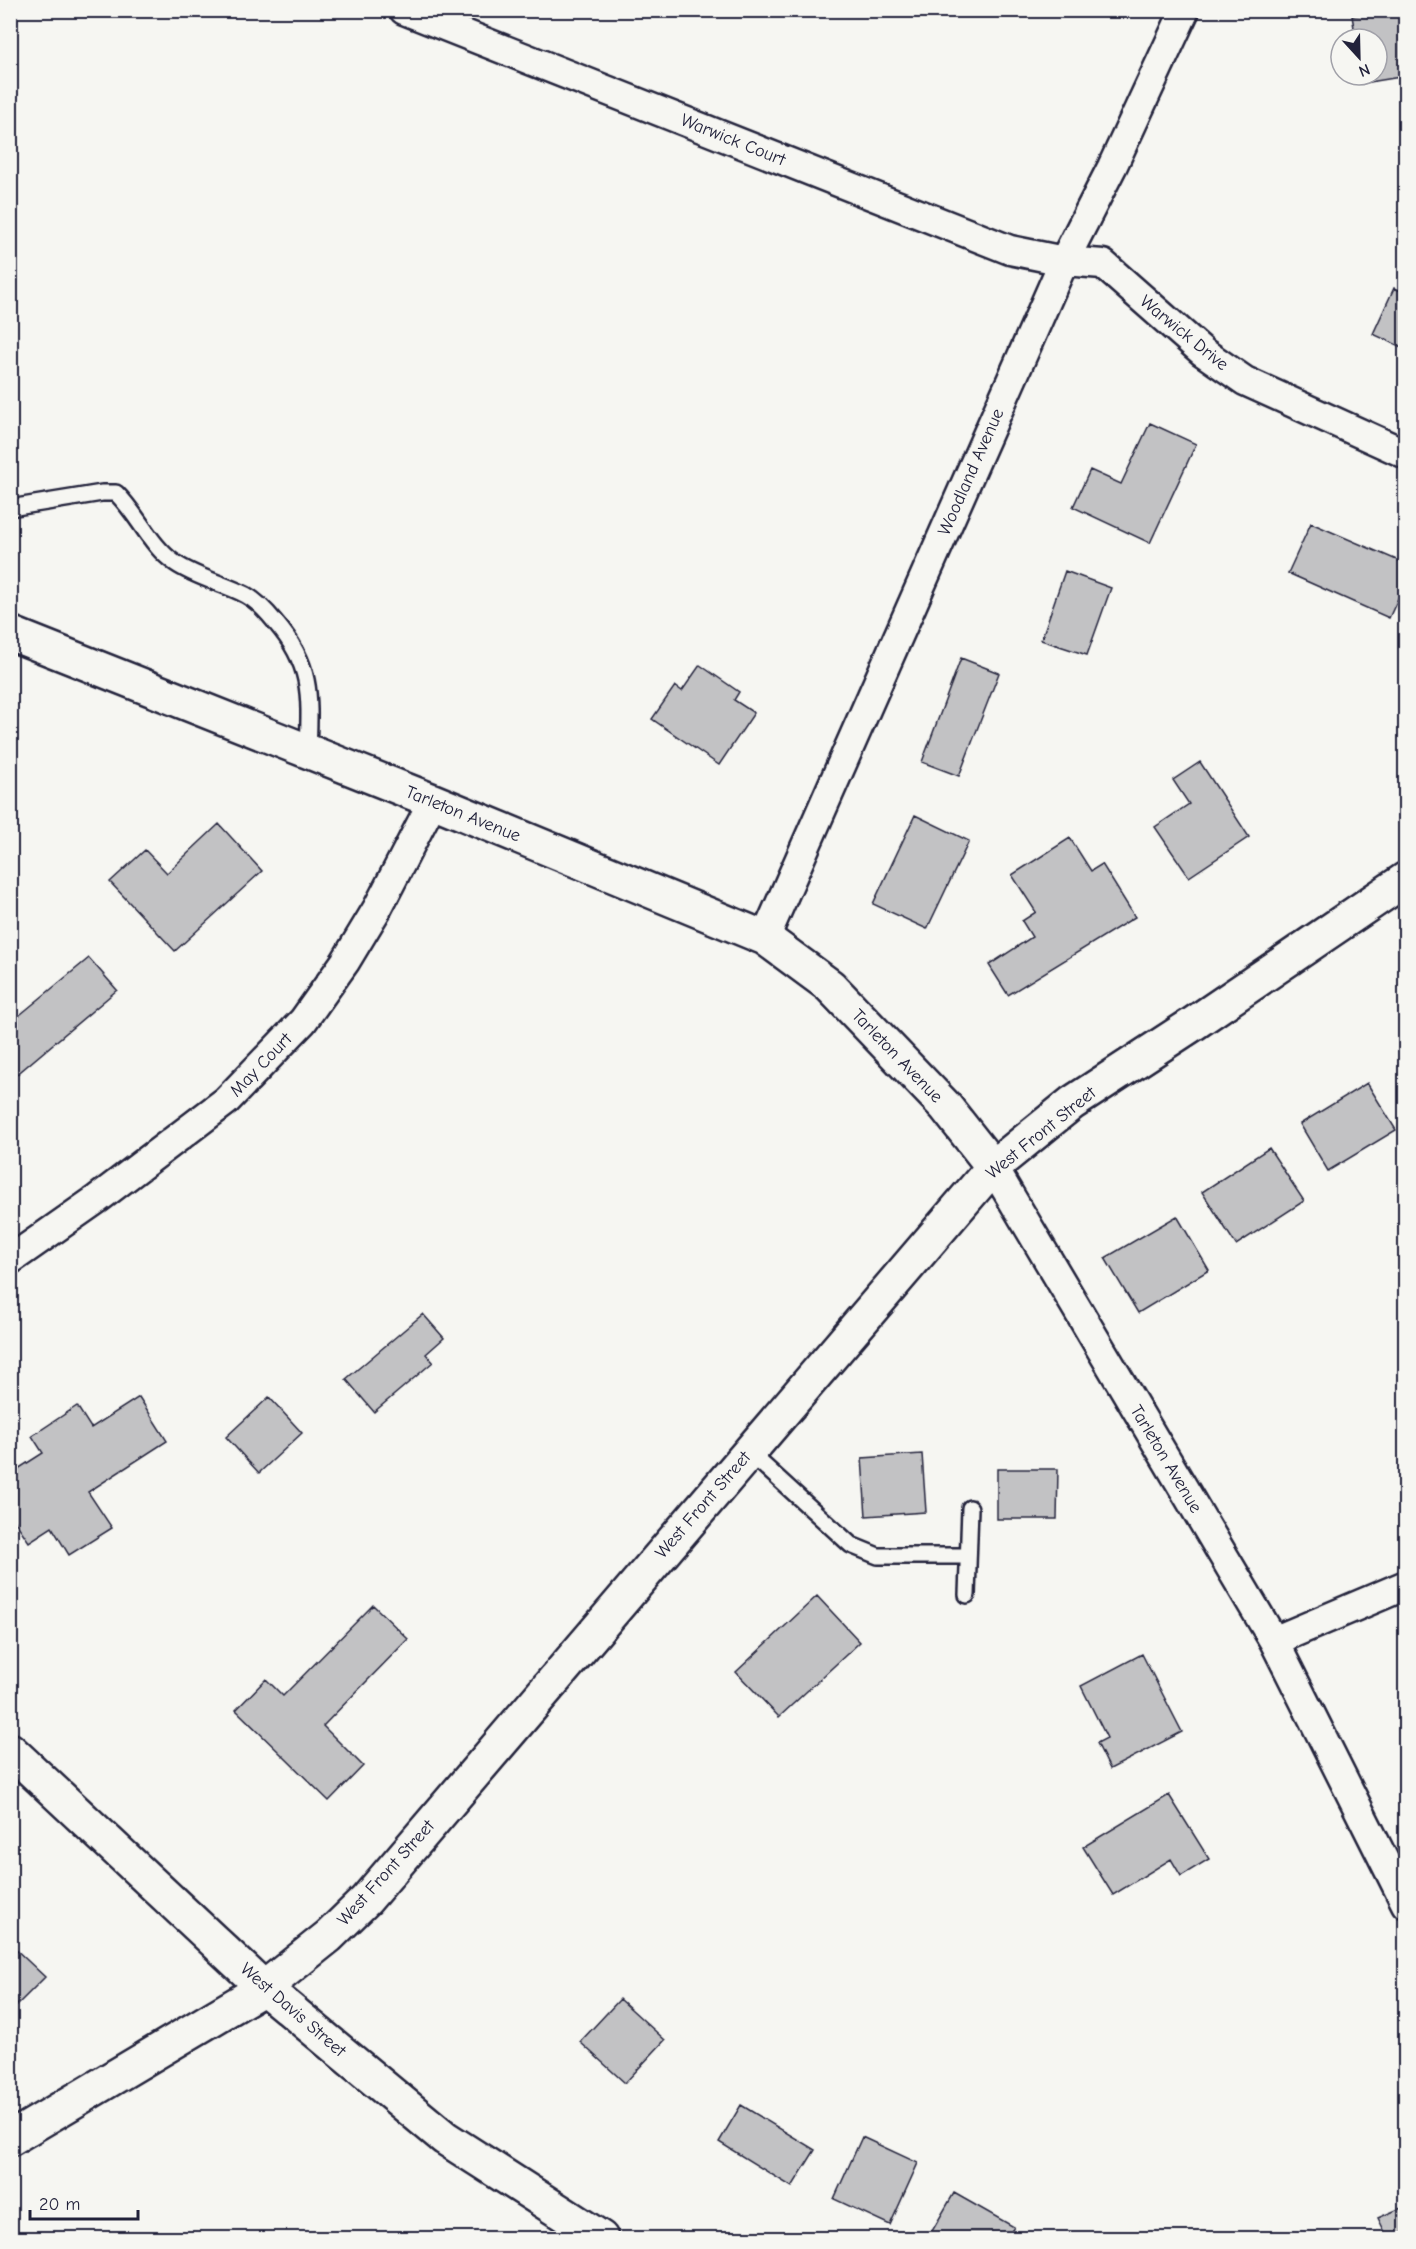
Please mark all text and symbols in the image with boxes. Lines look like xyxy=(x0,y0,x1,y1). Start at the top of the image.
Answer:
north arrow xyxy=(1329,27,1389,87)
text: N xyxy=(1356,60,1372,80)
street label: Warwick Court xyxy=(678,109,789,171)
street label: Warwick Drive xyxy=(1135,291,1233,375)
street label: Woodland Avenue xyxy=(934,405,1008,539)
street label: Tarleton Avenue xyxy=(402,781,524,847)
street label: Tarleton Avenue xyxy=(847,1005,947,1107)
street label: May Court xyxy=(225,1028,297,1101)
street label: West Front Street xyxy=(982,1082,1101,1184)
street label: Tarleton Avenue xyxy=(1126,1401,1206,1517)
street label: West Front Street xyxy=(651,1447,756,1563)
street label: West Front Street xyxy=(333,1815,440,1930)
street label: West Davis Street xyxy=(236,1958,351,2062)
scale bar xyxy=(30,2183,138,2221)
text: 20 m xyxy=(39,2194,80,2215)

